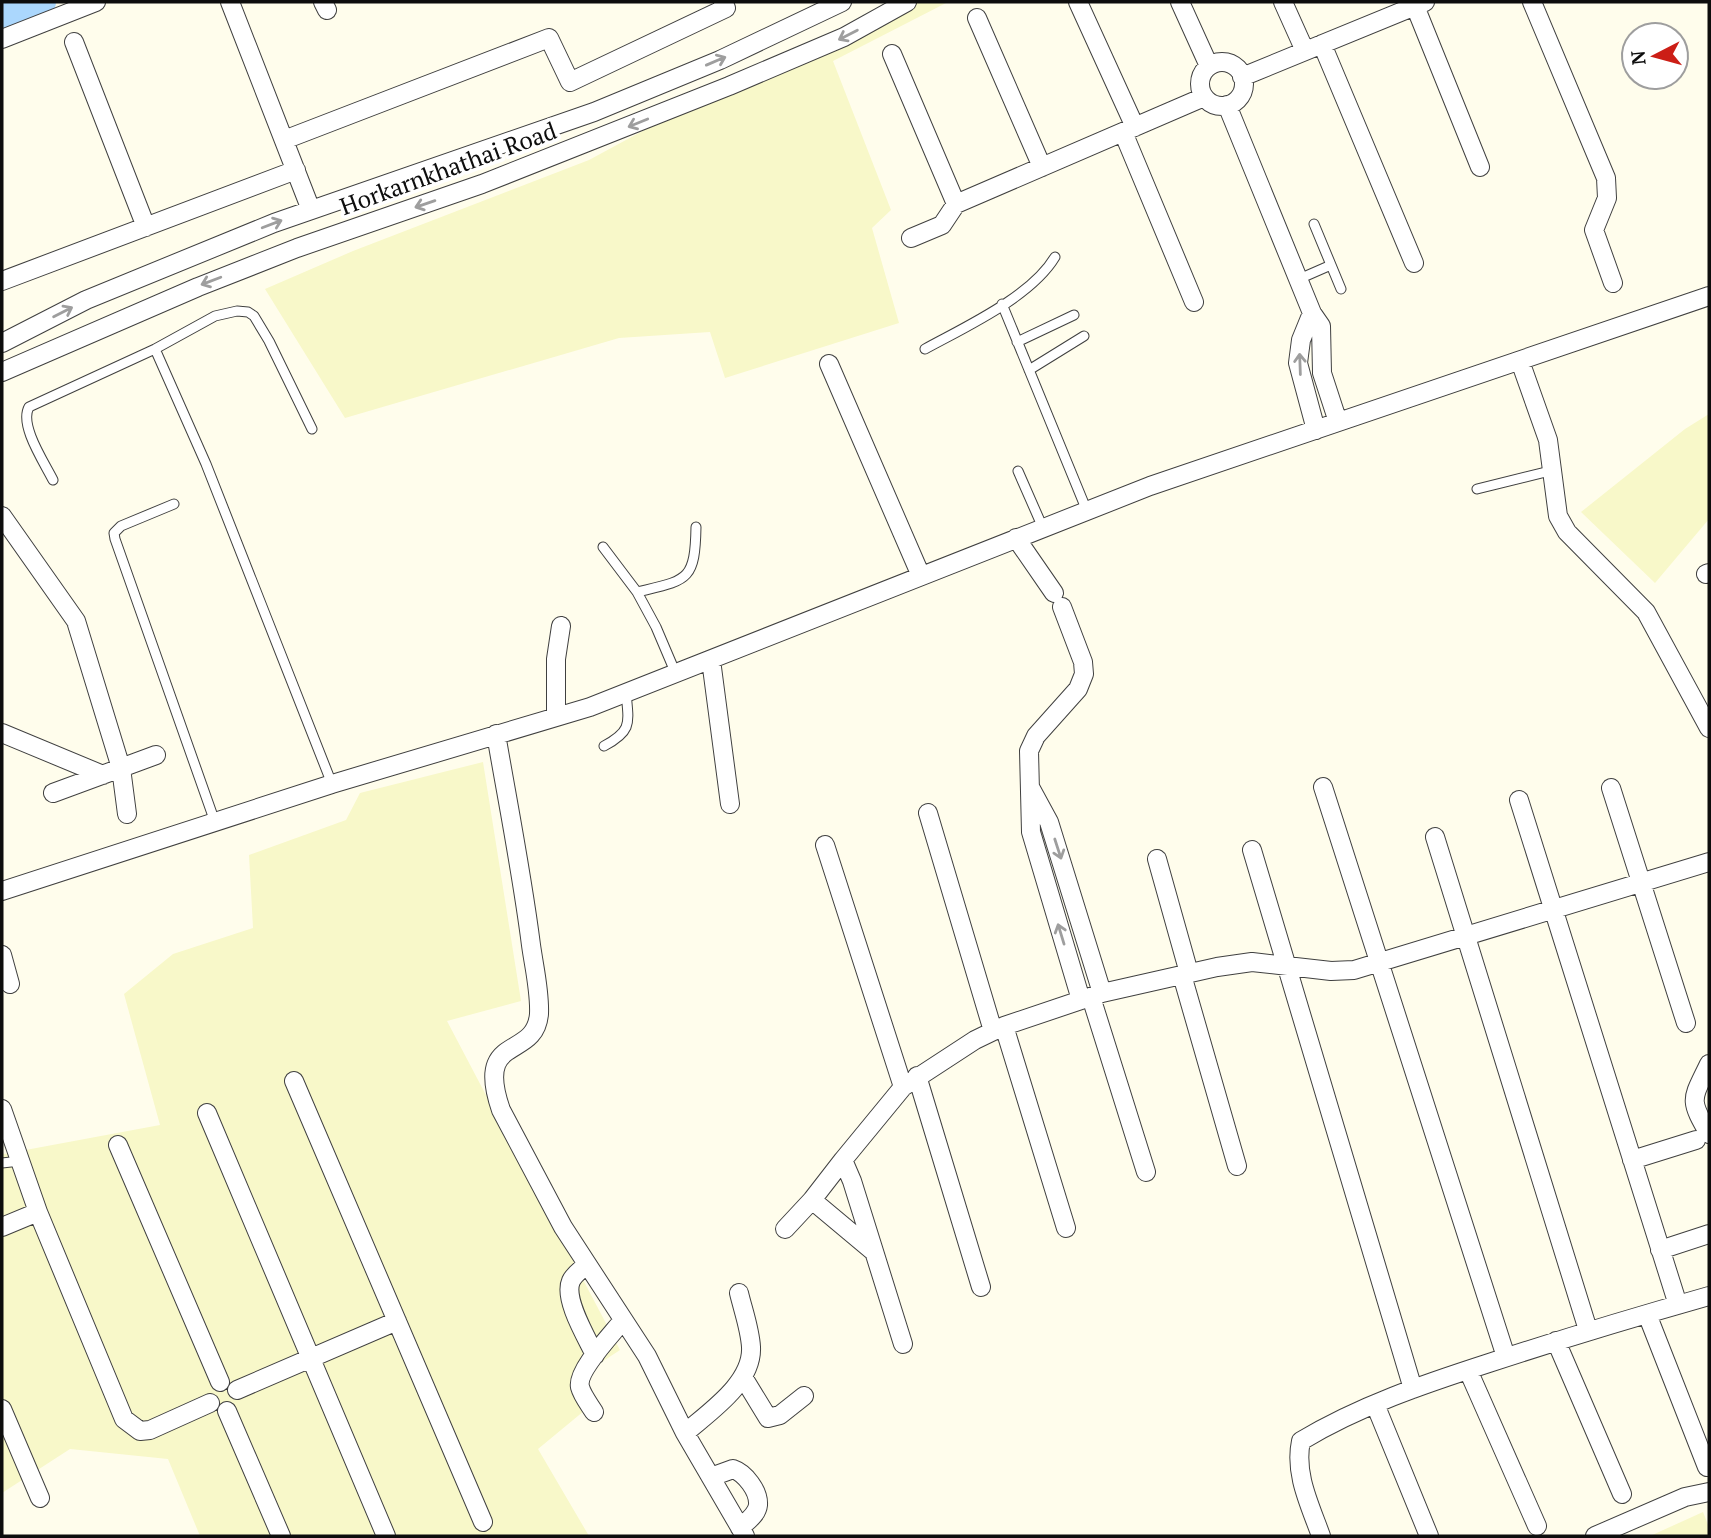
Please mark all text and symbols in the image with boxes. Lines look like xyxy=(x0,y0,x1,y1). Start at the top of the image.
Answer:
north arrow xyxy=(1620,21,1690,91)
one-way arrow xyxy=(838,28,858,42)
text: N xyxy=(1624,49,1651,66)
one-way arrow xyxy=(705,54,726,67)
street label: Horkarnkhathai Road xyxy=(335,114,561,222)
one-way arrow xyxy=(627,117,649,130)
one-way arrow xyxy=(415,199,437,211)
one-way arrow xyxy=(261,216,283,229)
one-way arrow xyxy=(201,276,223,289)
one-way arrow xyxy=(52,304,73,318)
one-way arrow xyxy=(1293,353,1306,376)
one-way arrow xyxy=(1052,837,1065,859)
one-way arrow xyxy=(1054,924,1067,946)

